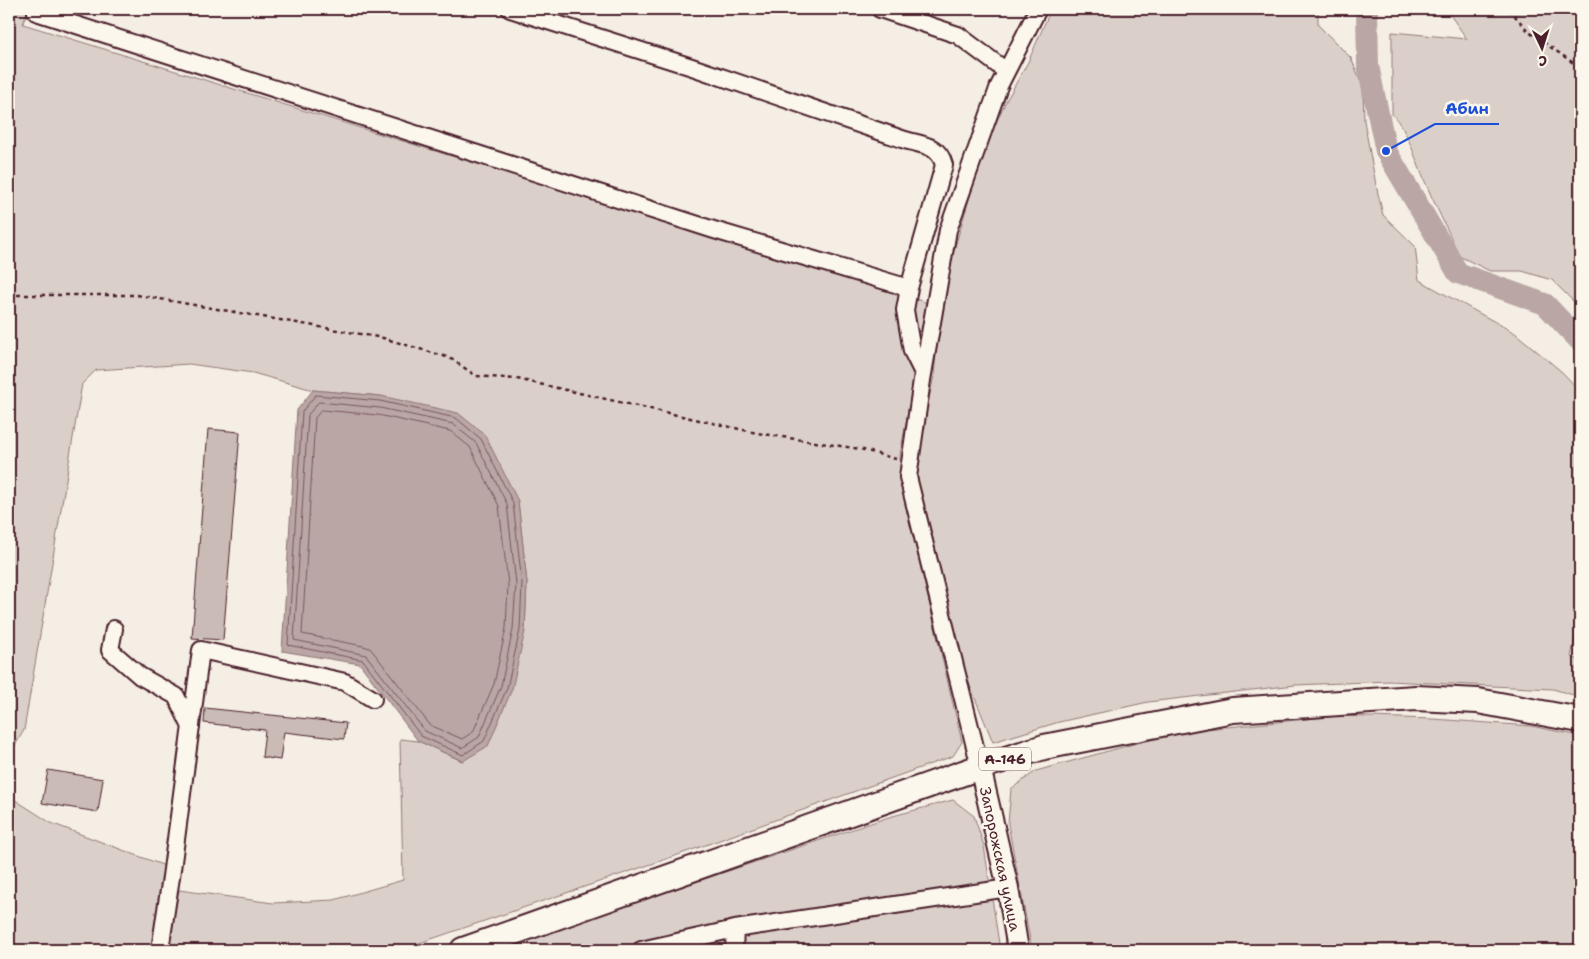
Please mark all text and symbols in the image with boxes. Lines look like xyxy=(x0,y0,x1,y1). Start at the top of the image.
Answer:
north arrow xyxy=(1516,22,1566,72)
text: С xyxy=(1538,52,1548,70)
callout: Абин xyxy=(1435,93,1499,124)
text: Абин xyxy=(1445,98,1489,119)
road number: А-146 xyxy=(979,748,1031,771)
street label: Запорожская улица xyxy=(975,785,1025,934)

